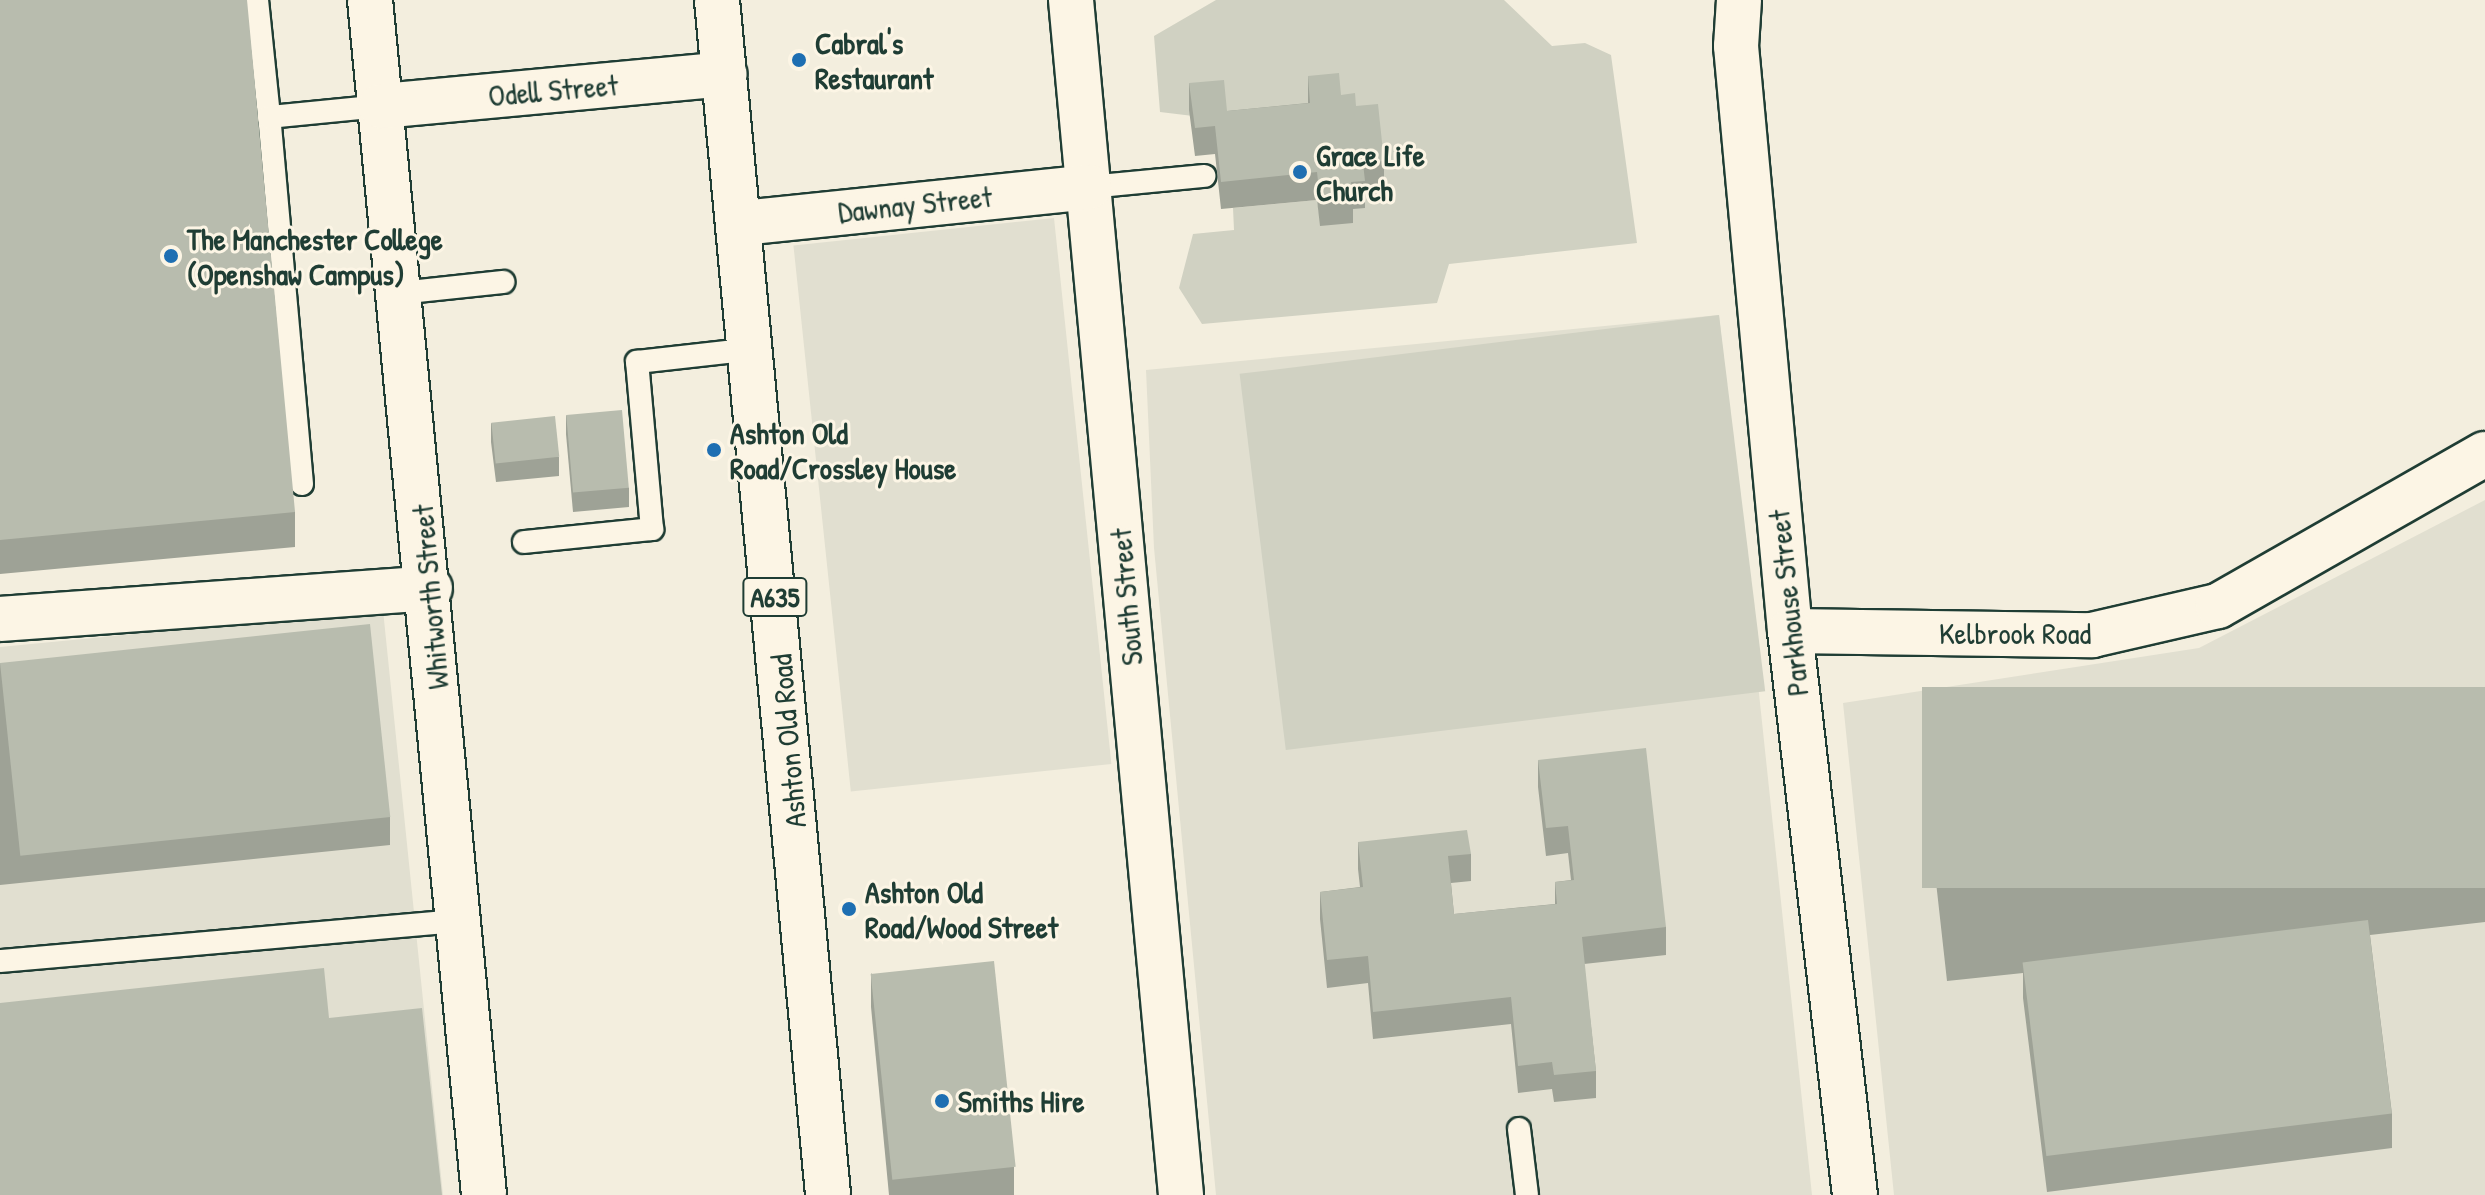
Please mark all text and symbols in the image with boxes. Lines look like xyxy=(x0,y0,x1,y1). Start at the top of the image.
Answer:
place label: Cabral's Restaurant xyxy=(815,25,933,96)
marker: Cabral's Restaurant xyxy=(790,51,808,69)
street label: Odell Street xyxy=(487,66,619,114)
place label: Grace Life Church xyxy=(1316,137,1425,208)
marker: Grace Life Church xyxy=(1291,163,1309,181)
street label: Dawnay Street xyxy=(836,178,994,230)
place label: The Manchester College (Openshaw Campus) xyxy=(187,221,443,292)
marker: The Manchester College (Openshaw Campus) xyxy=(162,247,180,265)
place label: Ashton Old Road/Crossley House xyxy=(730,415,956,486)
marker: Ashton Old Road/Crossley House xyxy=(705,441,723,459)
street label: Whitworth Street xyxy=(404,503,456,691)
street label: Parkhouse Street xyxy=(1760,508,1816,698)
street label: South Street xyxy=(1102,527,1150,667)
road number: A635 xyxy=(741,573,809,621)
street label: Kelbrook Road xyxy=(1939,615,2091,651)
street label: Ashton Old Road xyxy=(762,653,814,829)
place label: Ashton Old Road/Wood Street xyxy=(865,874,1058,944)
marker: Ashton Old Road/Wood Street xyxy=(840,900,858,918)
place label: Smiths Hire xyxy=(958,1083,1085,1119)
marker: Smiths Hire xyxy=(933,1092,951,1110)

